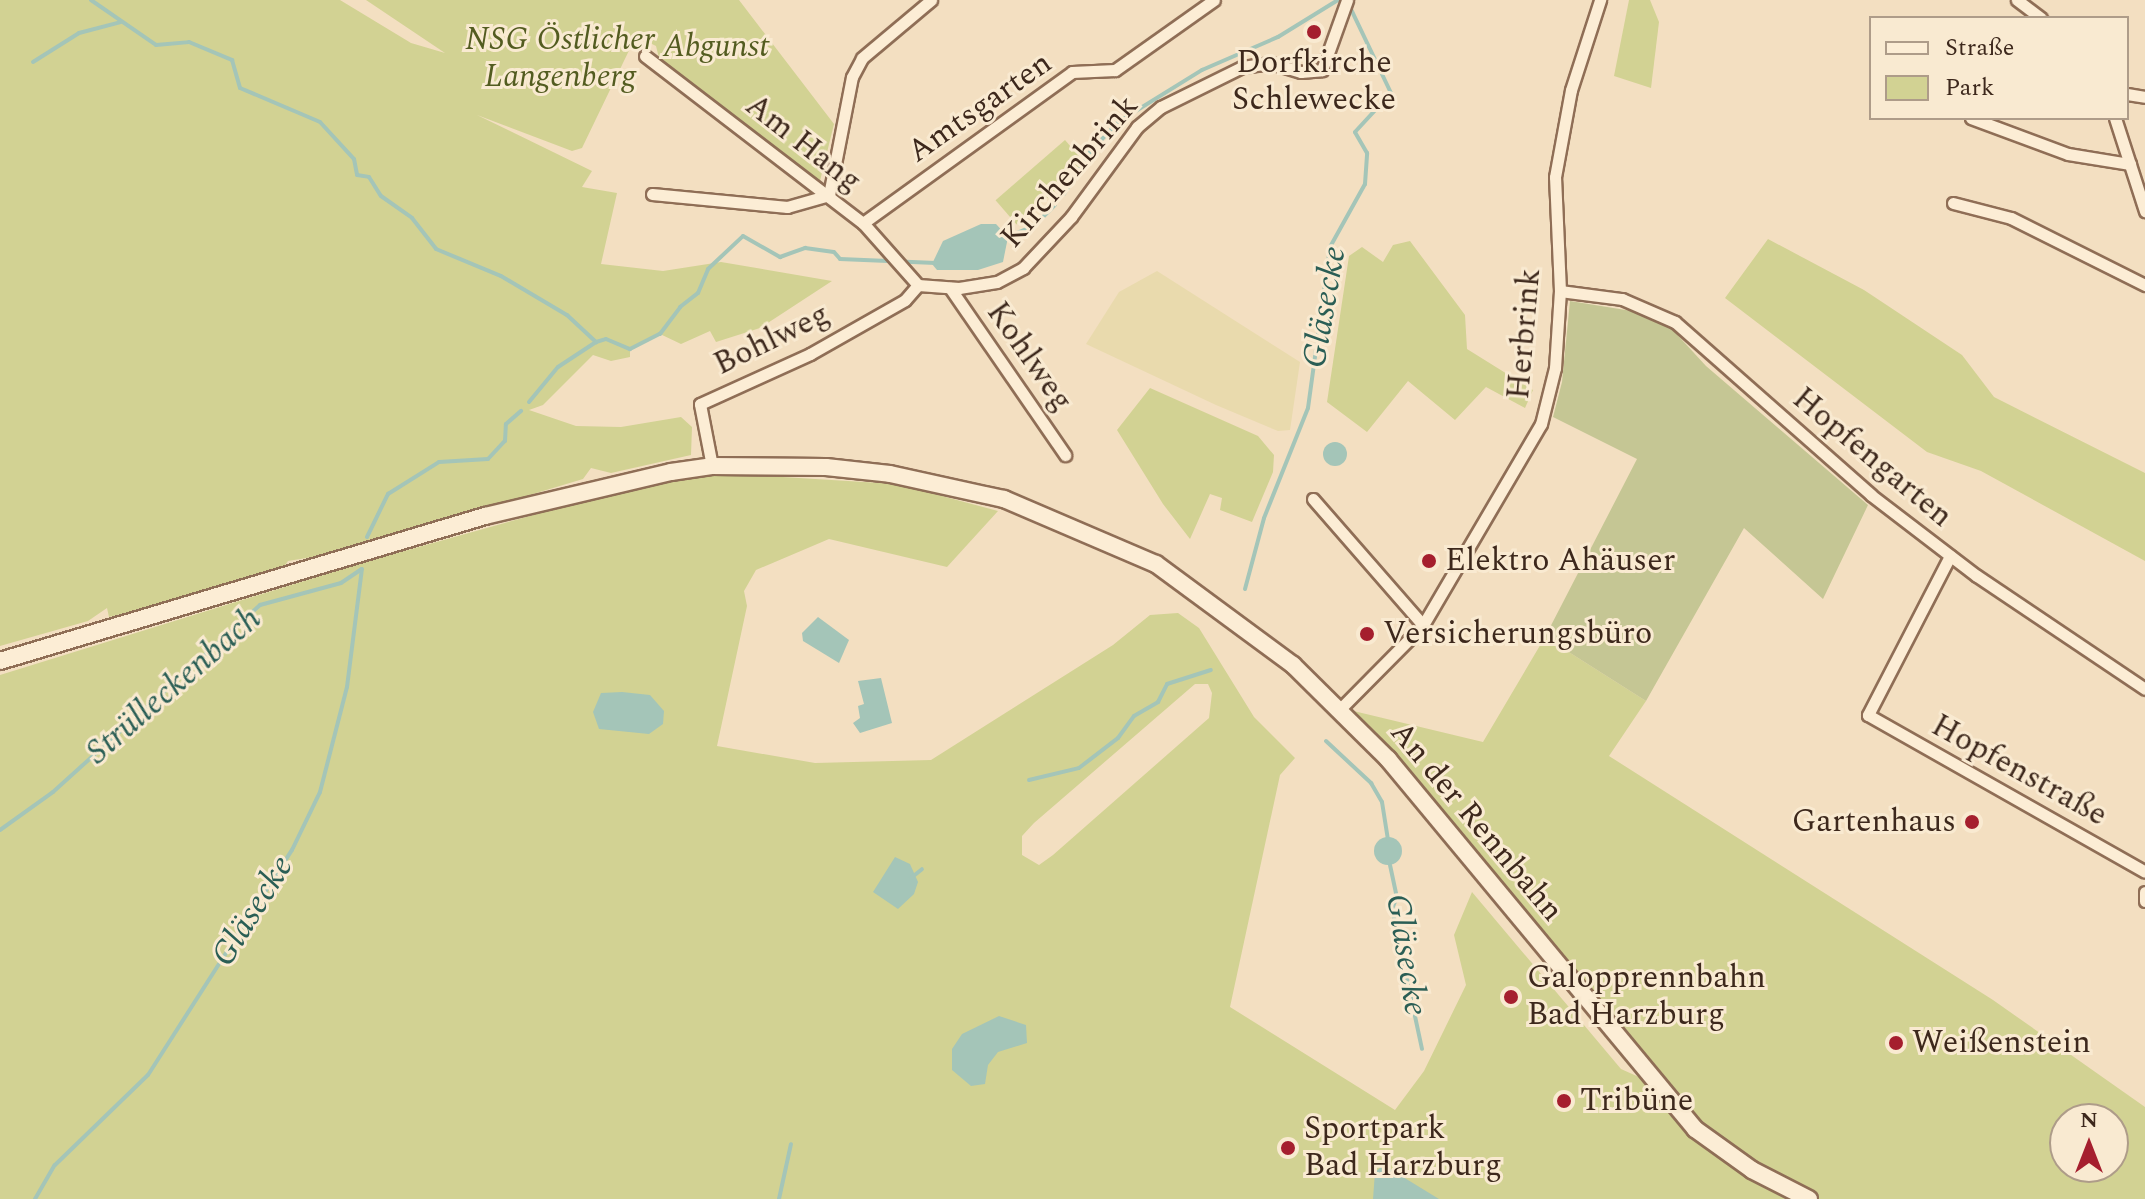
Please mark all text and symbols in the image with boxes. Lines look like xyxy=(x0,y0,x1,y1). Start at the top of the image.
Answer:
legend xyxy=(1869,16,2129,120)
park label: NSG Östlicher Langenberg xyxy=(465,22,655,97)
marker: Dorfkirche Schlewecke xyxy=(1305,23,1323,41)
park label: Abgunst xyxy=(663,28,769,66)
text: Straße xyxy=(1945,30,2014,66)
street label: Amtsgarten xyxy=(900,44,1060,172)
place label: Dorfkirche Schlewecke xyxy=(1232,45,1396,120)
text: Park xyxy=(1945,70,1995,106)
street label: Am Hang xyxy=(737,87,869,201)
street label: Kirchenbrink xyxy=(993,88,1147,256)
water label: Gläsecke xyxy=(1294,243,1356,371)
street label: Herbrink xyxy=(1500,267,1550,401)
street label: Kohlweg xyxy=(977,295,1081,419)
street label: Bohlweg xyxy=(708,296,836,384)
street label: Hopfengarten xyxy=(1784,380,1960,536)
place label: Elektro Ahäuser xyxy=(1445,542,1675,580)
marker: Elektro Ahäuser xyxy=(1420,552,1438,570)
water label: Strülleckenbach xyxy=(78,599,270,773)
place label: Versicherungsbüro xyxy=(1383,615,1652,653)
marker: Versicherungsbüro xyxy=(1358,625,1376,643)
street label: Hopfenstraße xyxy=(1924,707,2114,835)
street label: An der Rennbahn xyxy=(1381,714,1571,930)
place label: Gartenhaus xyxy=(1792,803,1956,841)
marker: Gartenhaus xyxy=(1963,813,1981,831)
water label: Gläsecke xyxy=(203,848,303,974)
water label: Gläsecke xyxy=(1376,891,1436,1019)
place label: Galopprennbahn Bad Harzburg xyxy=(1527,960,1766,1035)
marker: Galopprennbahn Bad Harzburg xyxy=(1502,988,1520,1006)
place label: Weißenstein xyxy=(1912,1024,2091,1062)
marker: Weißenstein xyxy=(1887,1034,1905,1052)
place label: Tribüne xyxy=(1580,1082,1693,1120)
marker: Tribüne xyxy=(1555,1092,1573,1110)
north arrow xyxy=(2049,1103,2129,1183)
text: N xyxy=(2080,1104,2098,1137)
place label: Sportpark Bad Harzburg xyxy=(1304,1111,1502,1186)
marker: Sportpark Bad Harzburg xyxy=(1279,1139,1297,1157)

